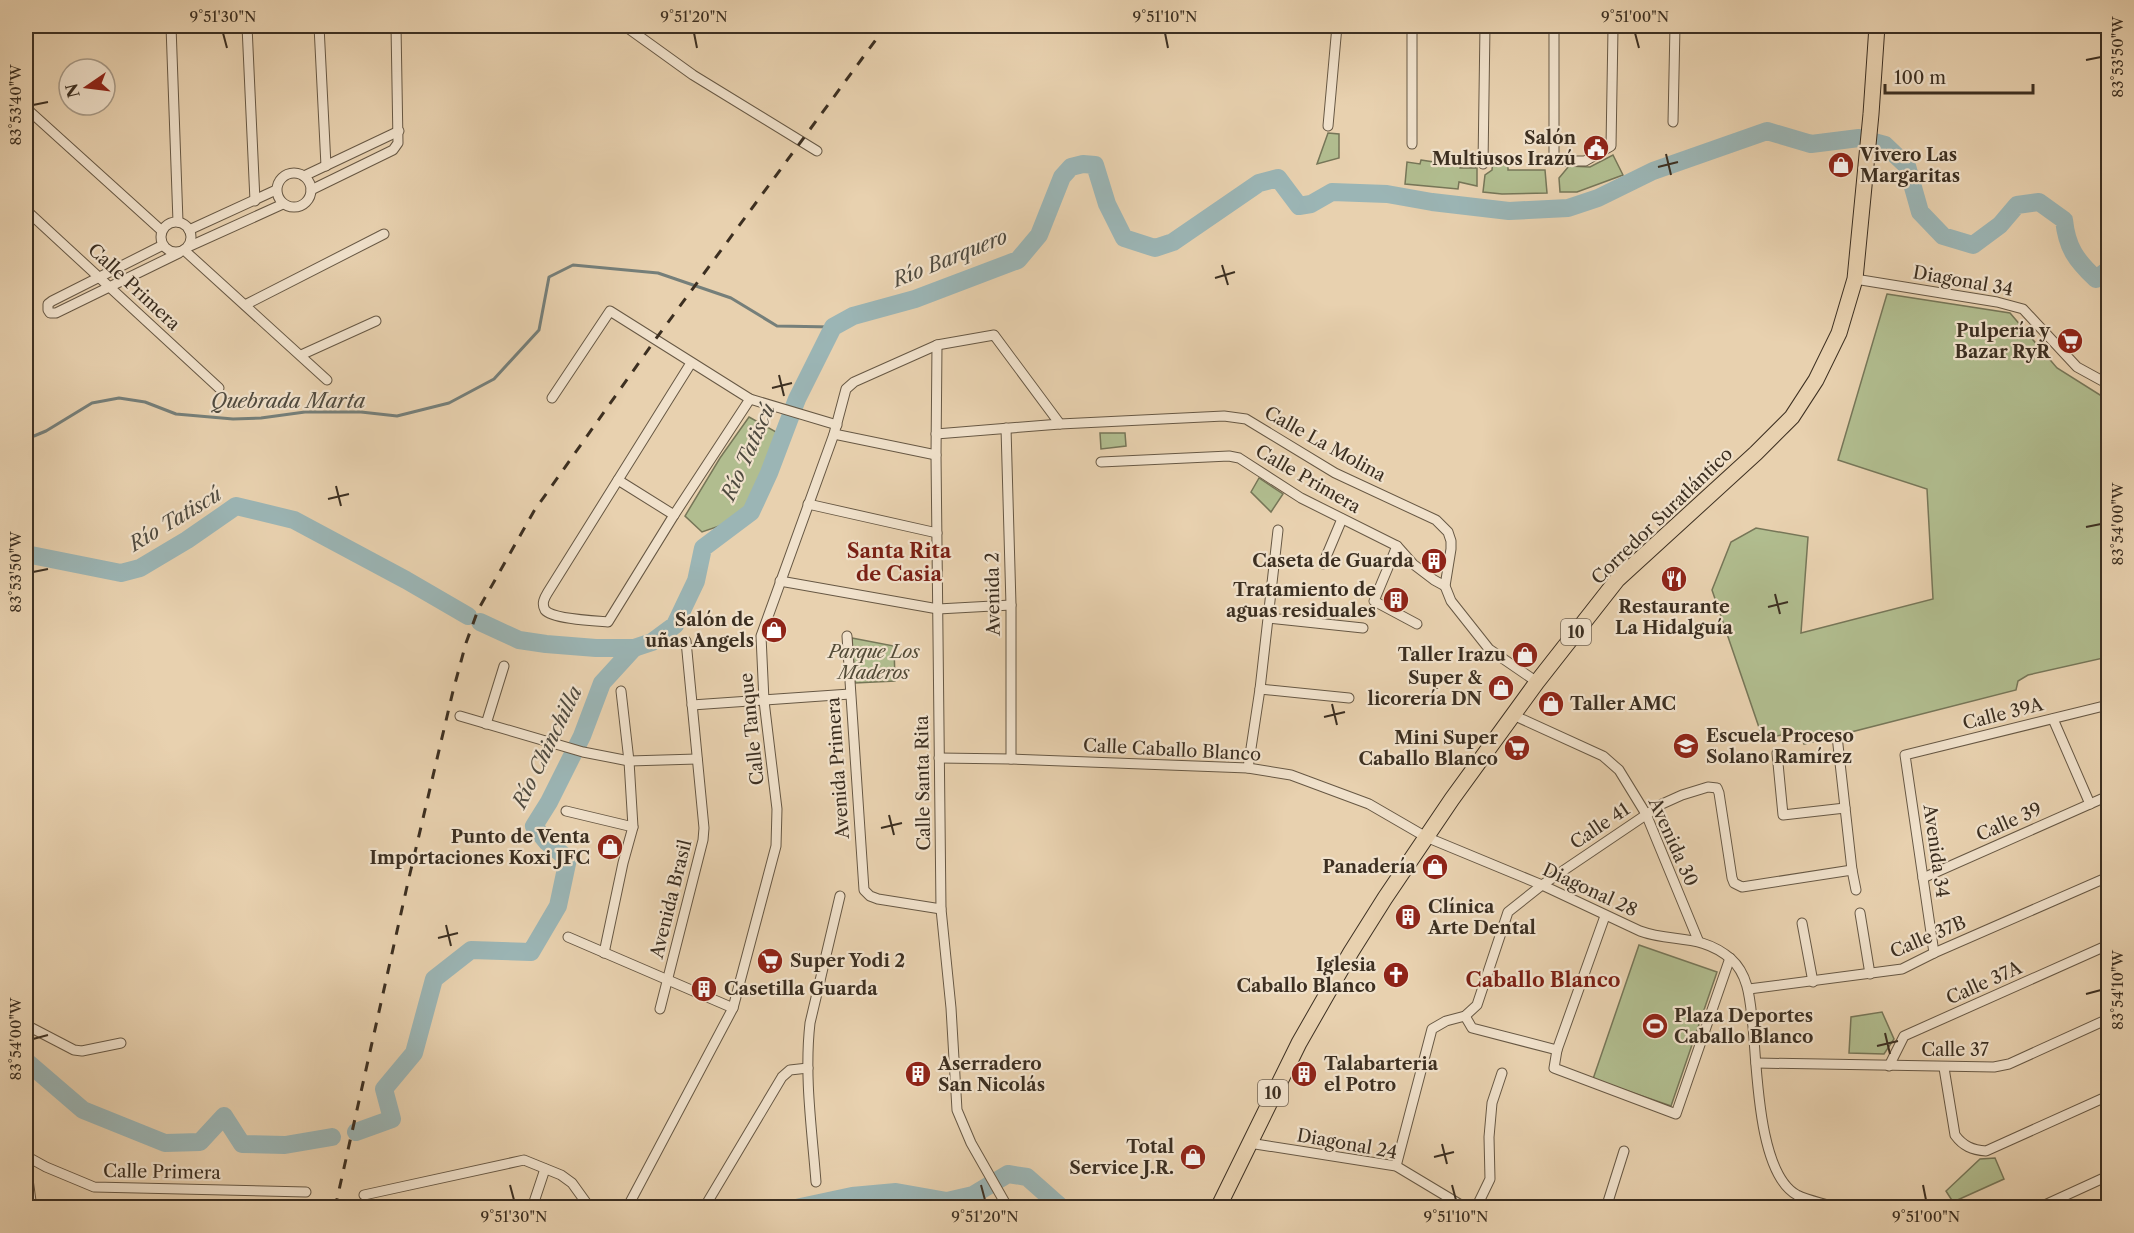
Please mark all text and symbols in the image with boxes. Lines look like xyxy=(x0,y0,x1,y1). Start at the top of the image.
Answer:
text: 9°51'30"N xyxy=(190,7,256,26)
text: 9°51'20"N xyxy=(660,7,728,26)
text: 9°51'10"N xyxy=(1132,7,1198,26)
text: 9°51'00"N xyxy=(1601,7,1669,26)
text: 83°53'50"W xyxy=(2108,16,2127,98)
north arrow xyxy=(57,57,117,117)
scale bar xyxy=(1885,57,2034,95)
text: 83°53'40"W xyxy=(6,64,25,146)
text: 100 m xyxy=(1894,67,1946,89)
text: N xyxy=(61,81,84,100)
place label: Salón Multiusos Irazú xyxy=(1432,127,1577,170)
public building icon: Salón Multiusos Irazú xyxy=(1581,133,1611,163)
place label: Vivero Las Margaritas xyxy=(1859,144,1960,187)
shop icon: Vivero Las Margaritas xyxy=(1826,150,1856,180)
water label: Río Barquero xyxy=(887,224,1011,293)
street label: Calle Primera xyxy=(83,239,185,336)
street label: Diagonal 34 xyxy=(1911,261,2015,301)
place label: Pulpería y Bazar RyR xyxy=(1955,320,2051,363)
supermarket icon: Pulpería y Bazar RyR xyxy=(2055,326,2085,356)
water label: Quebrada Marta xyxy=(211,389,365,413)
water label: Río Tatiscú xyxy=(715,400,780,506)
street label: Calle La Molina xyxy=(1261,402,1390,487)
street label: Calle Primera xyxy=(1252,440,1365,518)
street label: Corredor Suratlántico xyxy=(1587,443,1737,589)
water label: Río Tatiscú xyxy=(123,482,226,557)
text: 83°54'00"W xyxy=(2108,482,2127,566)
text: 83°53'50"W xyxy=(6,531,25,613)
district label: Santa Rita de Casia xyxy=(847,539,952,586)
building icon: Caseta de Guarda xyxy=(1419,546,1449,576)
place label: Caseta de Guarda xyxy=(1252,550,1415,572)
street label: Avenida 2 xyxy=(981,552,1005,637)
restaurant icon: Restaurante La Hidalguía xyxy=(1659,564,1689,594)
place label: Tratamiento de aguas residuales xyxy=(1226,579,1376,622)
building icon: Tratamiento de aguas residuales xyxy=(1381,585,1411,615)
place label: Restaurante La Hidalguía xyxy=(1615,596,1734,639)
place label: Salón de uñas Angels xyxy=(645,609,754,652)
shop icon: Salón de uñas Angels xyxy=(759,615,789,645)
road number: 10 xyxy=(1561,619,1591,645)
shop icon: Taller Irazu xyxy=(1510,640,1540,670)
park label: Parque Los Maderos xyxy=(826,641,920,684)
place label: Taller Irazu xyxy=(1398,644,1506,666)
place label: Super & licorería DN xyxy=(1368,667,1482,710)
street label: Calle Tanque xyxy=(735,672,769,786)
shop icon: Super & licorería DN xyxy=(1486,673,1516,703)
water label: Río Chinchilla xyxy=(506,682,587,814)
shop icon: Taller AMC xyxy=(1536,689,1566,719)
place label: Taller AMC xyxy=(1570,693,1676,715)
street label: Calle 39A xyxy=(1960,693,2046,735)
street label: Avenida Primera xyxy=(822,696,854,841)
street label: Calle Santa Rita xyxy=(911,715,935,851)
place label: Escuela Proceso Solano Ramírez xyxy=(1706,725,1854,768)
place label: Mini Super Caballo Blanco xyxy=(1359,727,1498,770)
school or university icon: Escuela Proceso Solano Ramírez xyxy=(1671,731,1701,761)
supermarket icon: Mini Super Caballo Blanco xyxy=(1502,733,1532,763)
street label: Calle Caballo Blanco xyxy=(1082,734,1262,766)
street label: Avenida 30 xyxy=(1643,793,1702,890)
street label: Calle 41 xyxy=(1566,798,1634,854)
street label: Calle 39 xyxy=(1973,798,2045,846)
street label: Avenida 34 xyxy=(1918,802,1953,899)
place label: Punto de Venta Importaciones Koxi JFC xyxy=(369,826,591,869)
shop icon: Punto de Venta Importaciones Koxi JFC xyxy=(595,832,625,862)
street label: Avenida Brasil xyxy=(645,837,696,962)
shop icon: Panadería xyxy=(1420,852,1450,882)
place label: Panadería xyxy=(1322,856,1417,878)
street label: Diagonal 28 xyxy=(1539,858,1641,922)
place label: Clínica Arte Dental xyxy=(1427,896,1536,939)
building icon: Clínica Arte Dental xyxy=(1393,902,1423,932)
street label: Calle 37B xyxy=(1887,911,1969,963)
supermarket icon: Super Yodi 2 xyxy=(755,946,785,976)
place label: Super Yodi 2 xyxy=(790,950,905,972)
text: 83°54'10"W xyxy=(2108,950,2127,1030)
place label: Iglesia Caballo Blanco xyxy=(1237,954,1377,997)
street label: Calle 37A xyxy=(1943,956,2026,1009)
church icon: Iglesia Caballo Blanco xyxy=(1381,960,1411,990)
district label: Caballo Blanco xyxy=(1466,968,1620,992)
building icon: Casetilla Guarda xyxy=(689,974,719,1004)
place label: Casetilla Guarda xyxy=(724,978,878,1000)
text: 83°54'00"W xyxy=(6,997,25,1081)
place label: Plaza Deportes Caballo Blanco xyxy=(1674,1005,1813,1048)
sports icon: Plaza Deportes Caballo Blanco xyxy=(1640,1011,1670,1041)
street label: Calle 37 xyxy=(1921,1039,1989,1061)
place label: Aserradero San Nicolás xyxy=(937,1053,1045,1096)
place label: Talabarteria el Potro xyxy=(1324,1053,1439,1096)
building icon: Aserradero San Nicolás xyxy=(903,1059,933,1089)
building icon: Talabarteria el Potro xyxy=(1289,1059,1319,1089)
road number: 10 xyxy=(1258,1080,1288,1106)
street label: Diagonal 24 xyxy=(1295,1124,1399,1164)
place label: Total Service J.R. xyxy=(1069,1136,1174,1179)
shop icon: Total Service J.R. xyxy=(1178,1142,1208,1172)
street label: Calle Primera xyxy=(103,1160,222,1184)
text: 9°51'30"N xyxy=(481,1207,547,1226)
text: 9°51'20"N xyxy=(951,1207,1019,1226)
text: 9°51'10"N xyxy=(1423,1207,1489,1226)
text: 9°51'00"N xyxy=(1892,1207,1960,1226)

